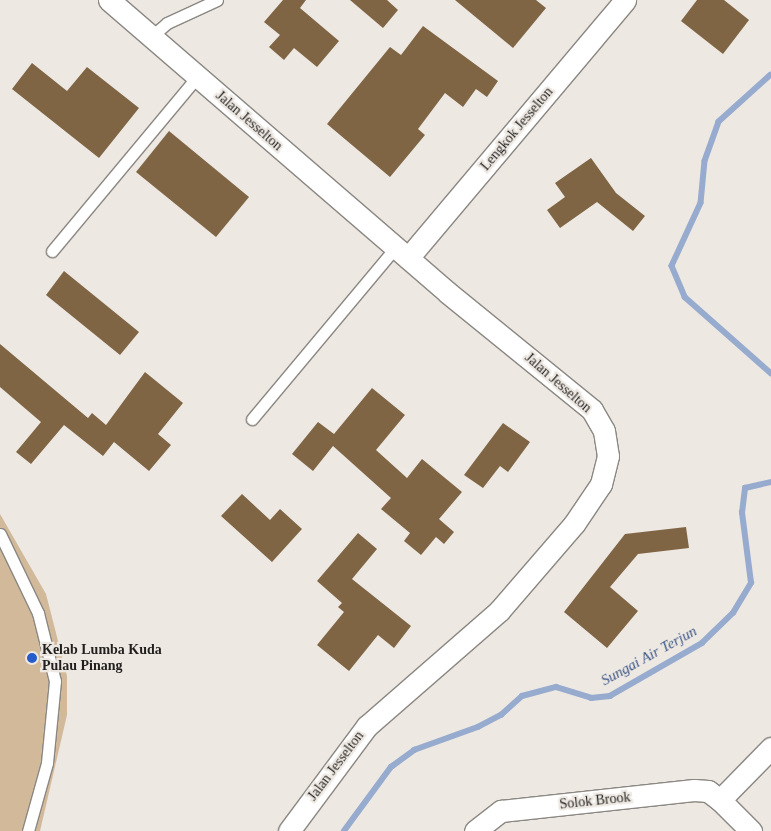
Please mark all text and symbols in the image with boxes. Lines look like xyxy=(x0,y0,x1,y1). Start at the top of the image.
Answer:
street label: Lengkok Jesselton xyxy=(477,84,557,174)
street label: Jalan Jesselton xyxy=(212,87,286,155)
street label: Jalan Jesselton xyxy=(521,349,595,417)
water label: Sungai Air Terjun xyxy=(598,622,700,690)
place label: Kelab Lumba Kuda Pulau Pinang xyxy=(42,642,162,674)
marker: Kelab Lumba Kuda Pulau Pinang xyxy=(26,652,38,664)
street label: Jalan Jesselton xyxy=(304,728,368,804)
street label: Solok Brook xyxy=(559,789,631,813)

